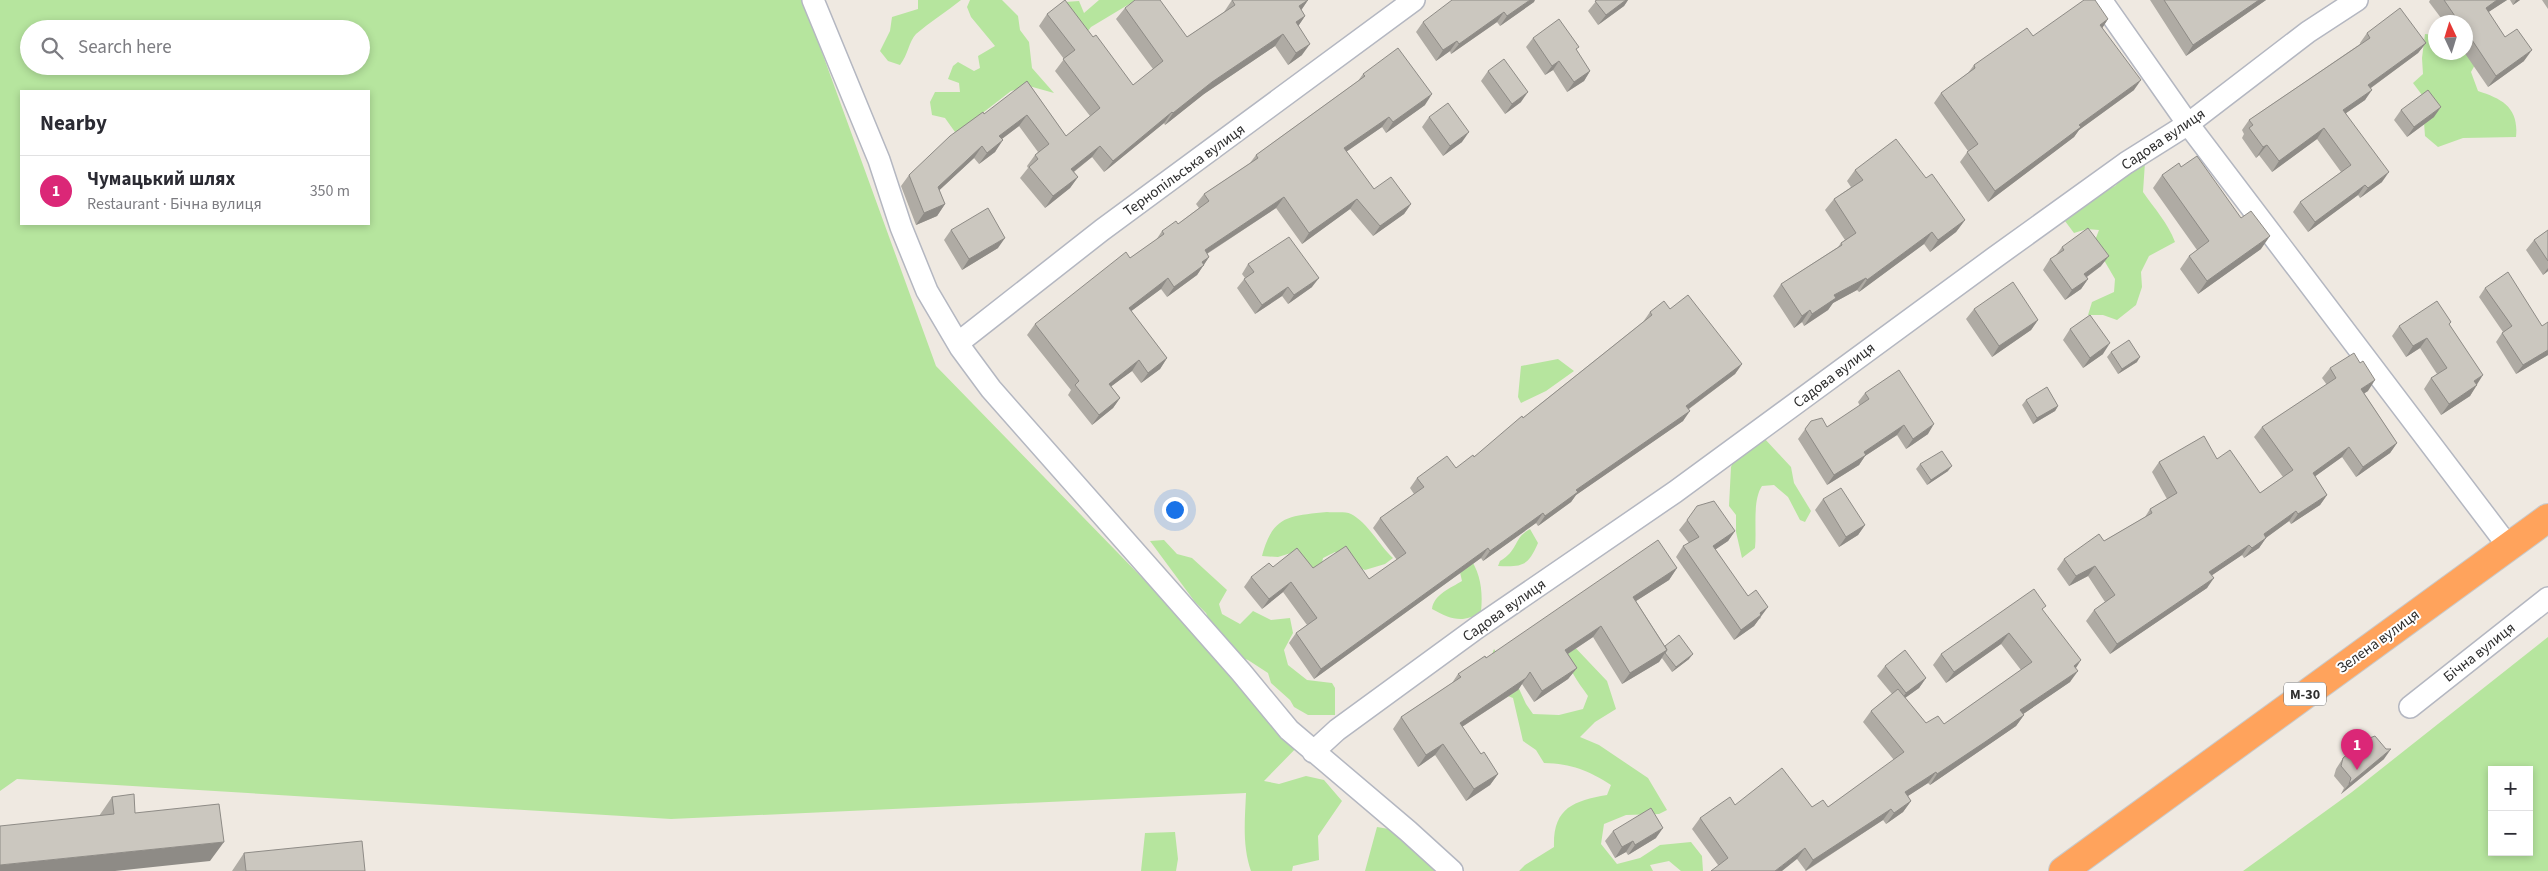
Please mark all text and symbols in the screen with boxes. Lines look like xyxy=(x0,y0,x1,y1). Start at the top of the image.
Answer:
north arrow xyxy=(2428,15,2473,60)
search box xyxy=(20,20,370,75)
icon: search xyxy=(38,34,66,62)
text: Search here xyxy=(78,34,172,61)
street label: Садова вулиця xyxy=(2117,103,2210,175)
text: Nearby xyxy=(40,108,107,138)
street label: Тернопільська вулиця xyxy=(1119,119,1249,222)
text: Чумацький шлях xyxy=(87,166,235,193)
text: 1 xyxy=(52,180,60,202)
text: 350 m xyxy=(310,180,350,202)
text: Restaurant · Бічна вулиця xyxy=(87,193,262,215)
street label: Садова вулиця xyxy=(1789,338,1880,413)
your location xyxy=(1162,497,1188,523)
street label: Садова вулиця xyxy=(1458,574,1550,647)
street label: Зелена вулиця xyxy=(2333,604,2424,678)
street label: Бічна вулиця xyxy=(2439,618,2520,687)
road number: М-30 xyxy=(2284,682,2326,706)
pin: 1 xyxy=(2341,729,2373,770)
map controls xyxy=(2488,766,2533,856)
button: + xyxy=(2488,766,2533,811)
button: − xyxy=(2488,811,2533,856)

